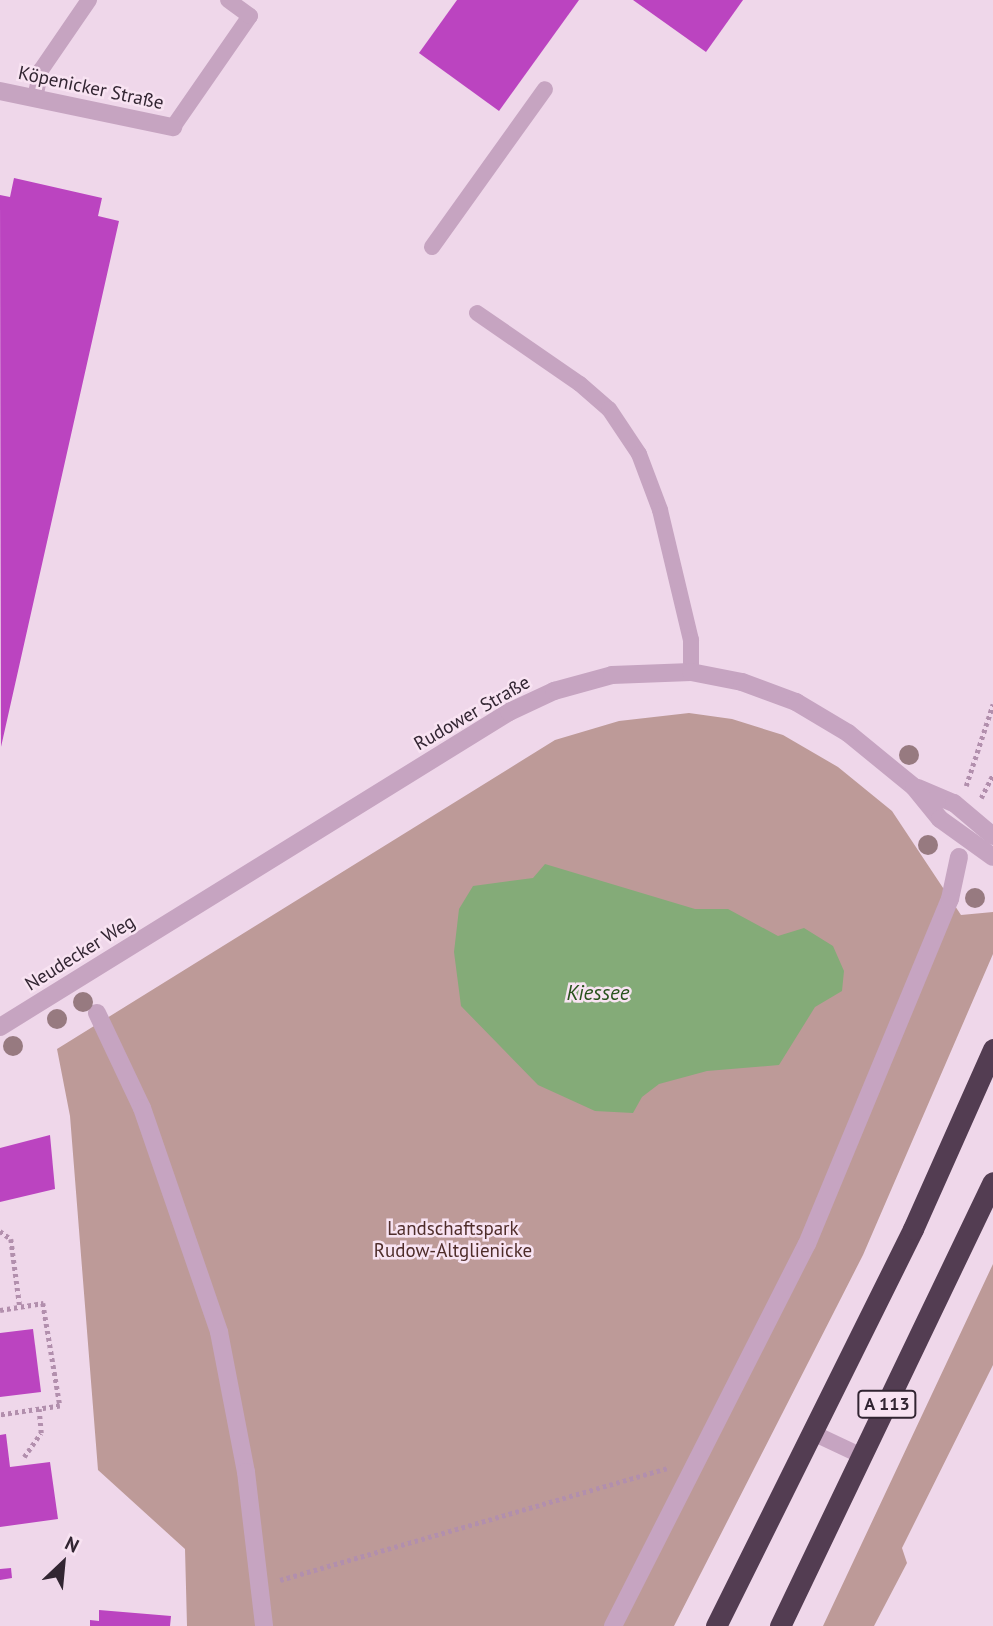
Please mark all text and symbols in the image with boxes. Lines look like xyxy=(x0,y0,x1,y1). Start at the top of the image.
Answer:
street label: Köpenicker Straße xyxy=(16,61,166,115)
street label: Rudower Straße xyxy=(410,671,534,755)
street label: Neudecker Weg xyxy=(21,910,139,996)
water label: Kiessee xyxy=(567,980,629,1006)
park label: Landschaftspark Rudow-Altglienicke xyxy=(374,1218,532,1262)
road number: A 113 xyxy=(856,1390,918,1419)
north arrow xyxy=(28,1528,98,1598)
text: N xyxy=(61,1531,83,1558)

